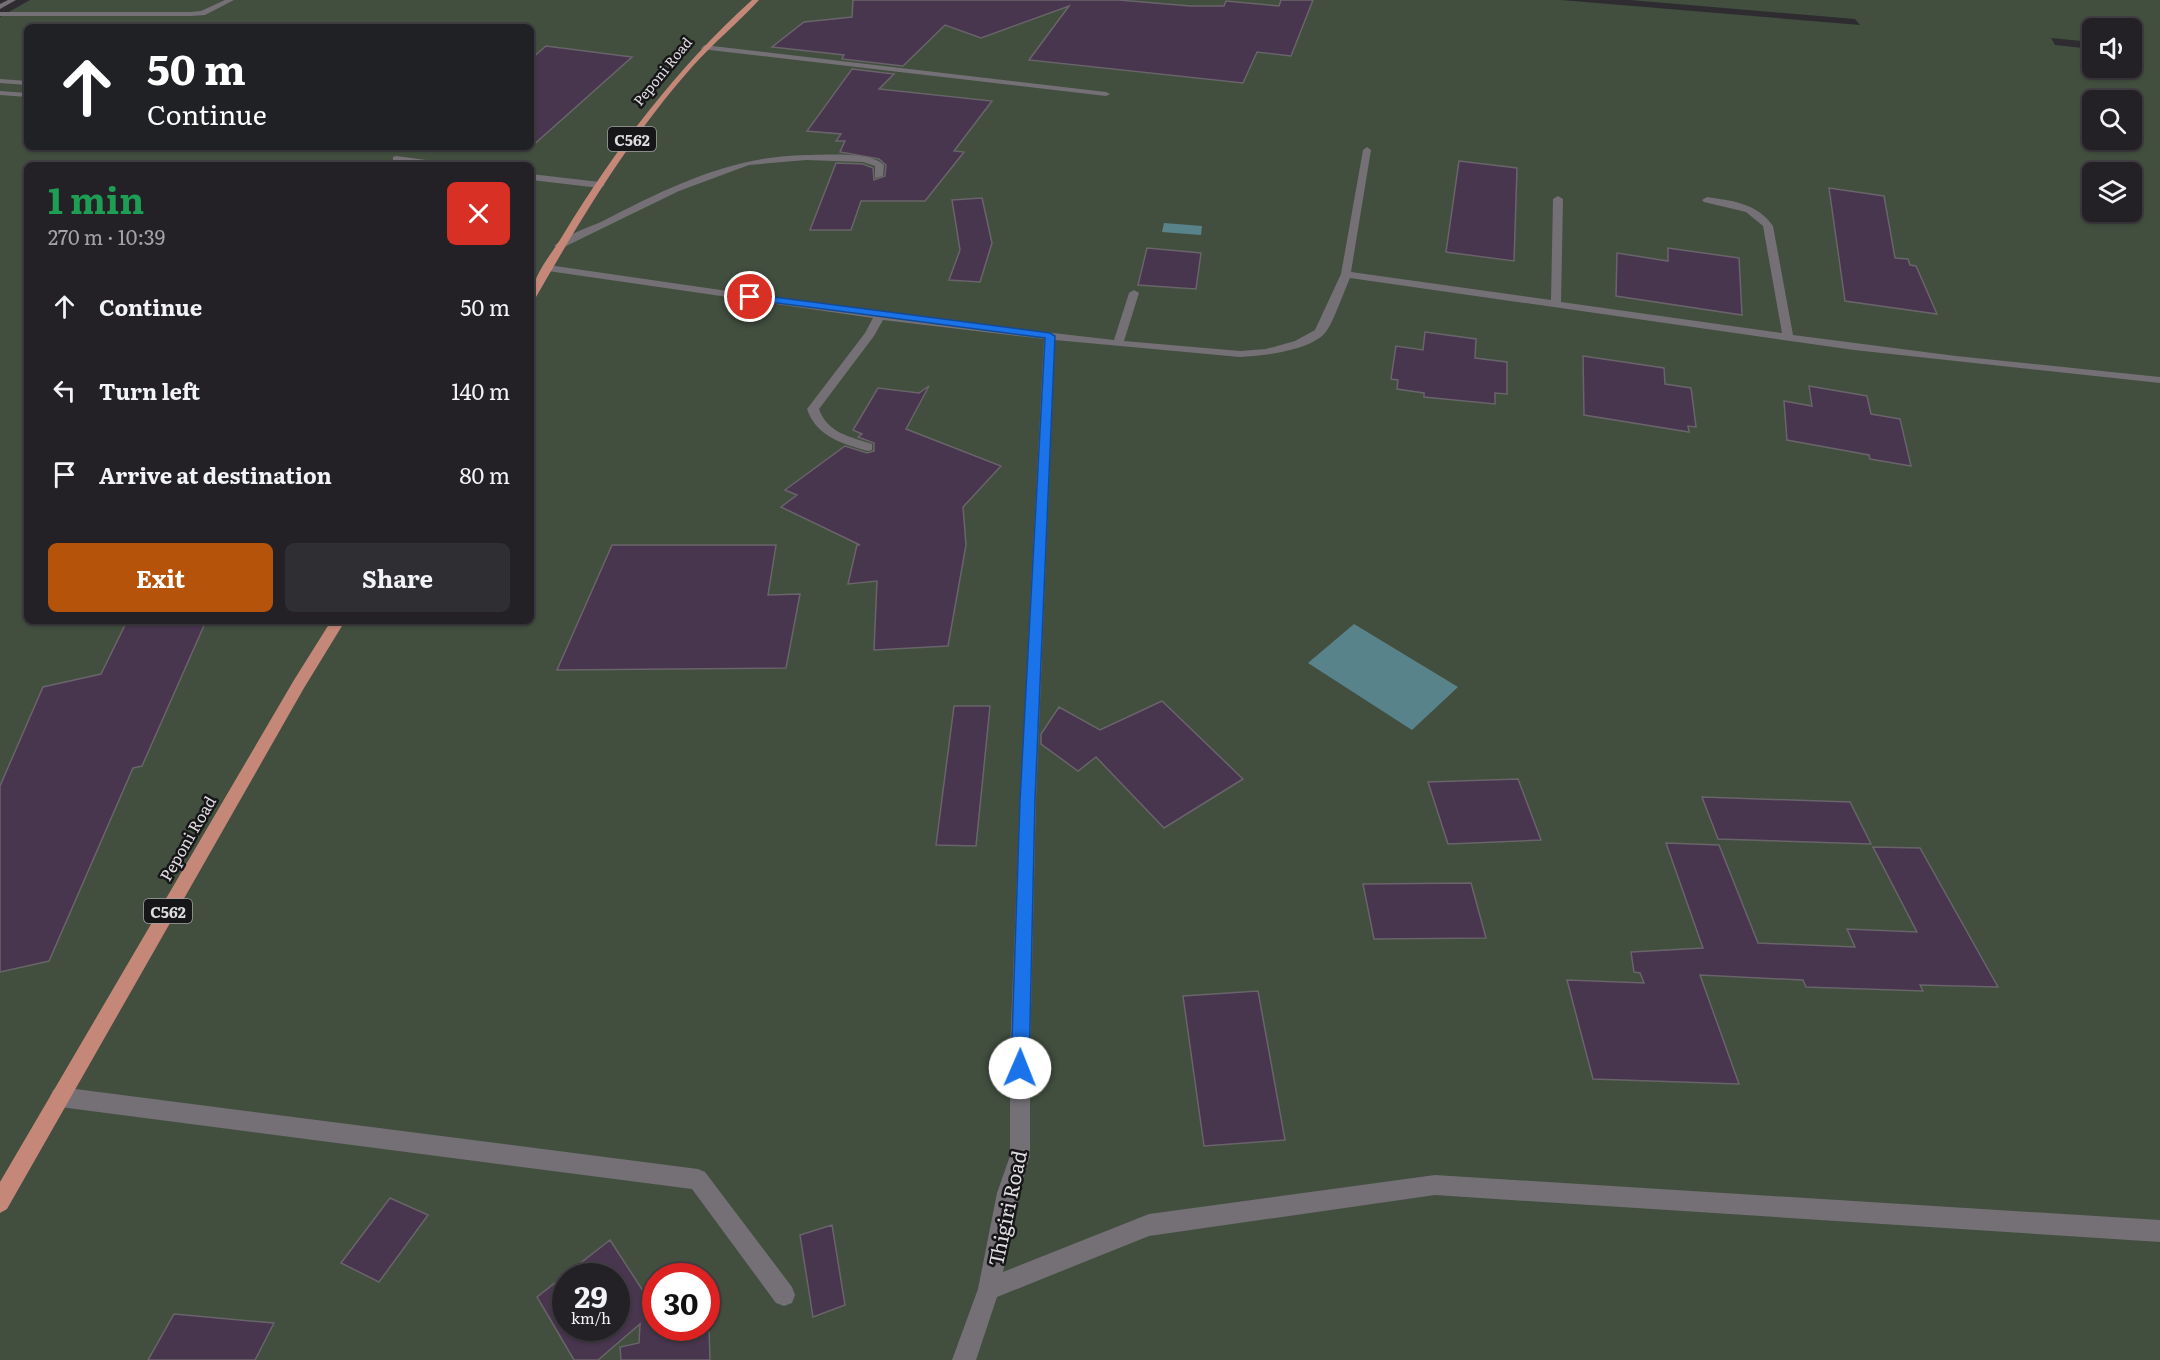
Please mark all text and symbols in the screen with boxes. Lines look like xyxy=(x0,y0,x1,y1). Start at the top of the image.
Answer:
map controls xyxy=(2082,18,2142,222)
button: sound xyxy=(2082,18,2142,78)
street label: Peponi Road xyxy=(628,32,696,110)
text: 50 m xyxy=(147,36,246,98)
icon: ahead xyxy=(48,48,126,126)
button: search xyxy=(2082,90,2142,150)
text: Continue xyxy=(147,93,267,133)
road number: C562 xyxy=(608,127,656,151)
button: layers xyxy=(2082,162,2142,222)
text: 1 min xyxy=(48,172,144,225)
button: close xyxy=(447,182,510,245)
text: 270 m · 10:39 xyxy=(48,221,165,251)
pin xyxy=(724,271,775,322)
icon: arrive xyxy=(733,280,766,313)
icon: ahead xyxy=(48,290,81,323)
text: Continue xyxy=(99,290,202,323)
text: 50 m xyxy=(460,290,510,323)
icon: left xyxy=(48,374,81,407)
text: Turn left xyxy=(99,374,200,407)
text: 140 m xyxy=(451,374,510,407)
icon: arrive xyxy=(48,458,81,491)
text: Arrive at destination xyxy=(99,458,332,491)
text: 80 m xyxy=(459,458,510,491)
button: Exit xyxy=(48,543,273,612)
button: Share xyxy=(285,543,510,612)
street label: Peponi Road xyxy=(153,791,221,885)
road number: C562 xyxy=(144,899,192,923)
position arrow xyxy=(988,1036,1052,1100)
street label: Thigiri Road xyxy=(979,1147,1033,1269)
speed limit sign: 30 xyxy=(642,1263,720,1341)
text: 29 xyxy=(574,1273,608,1317)
text: km/h xyxy=(571,1306,611,1329)

